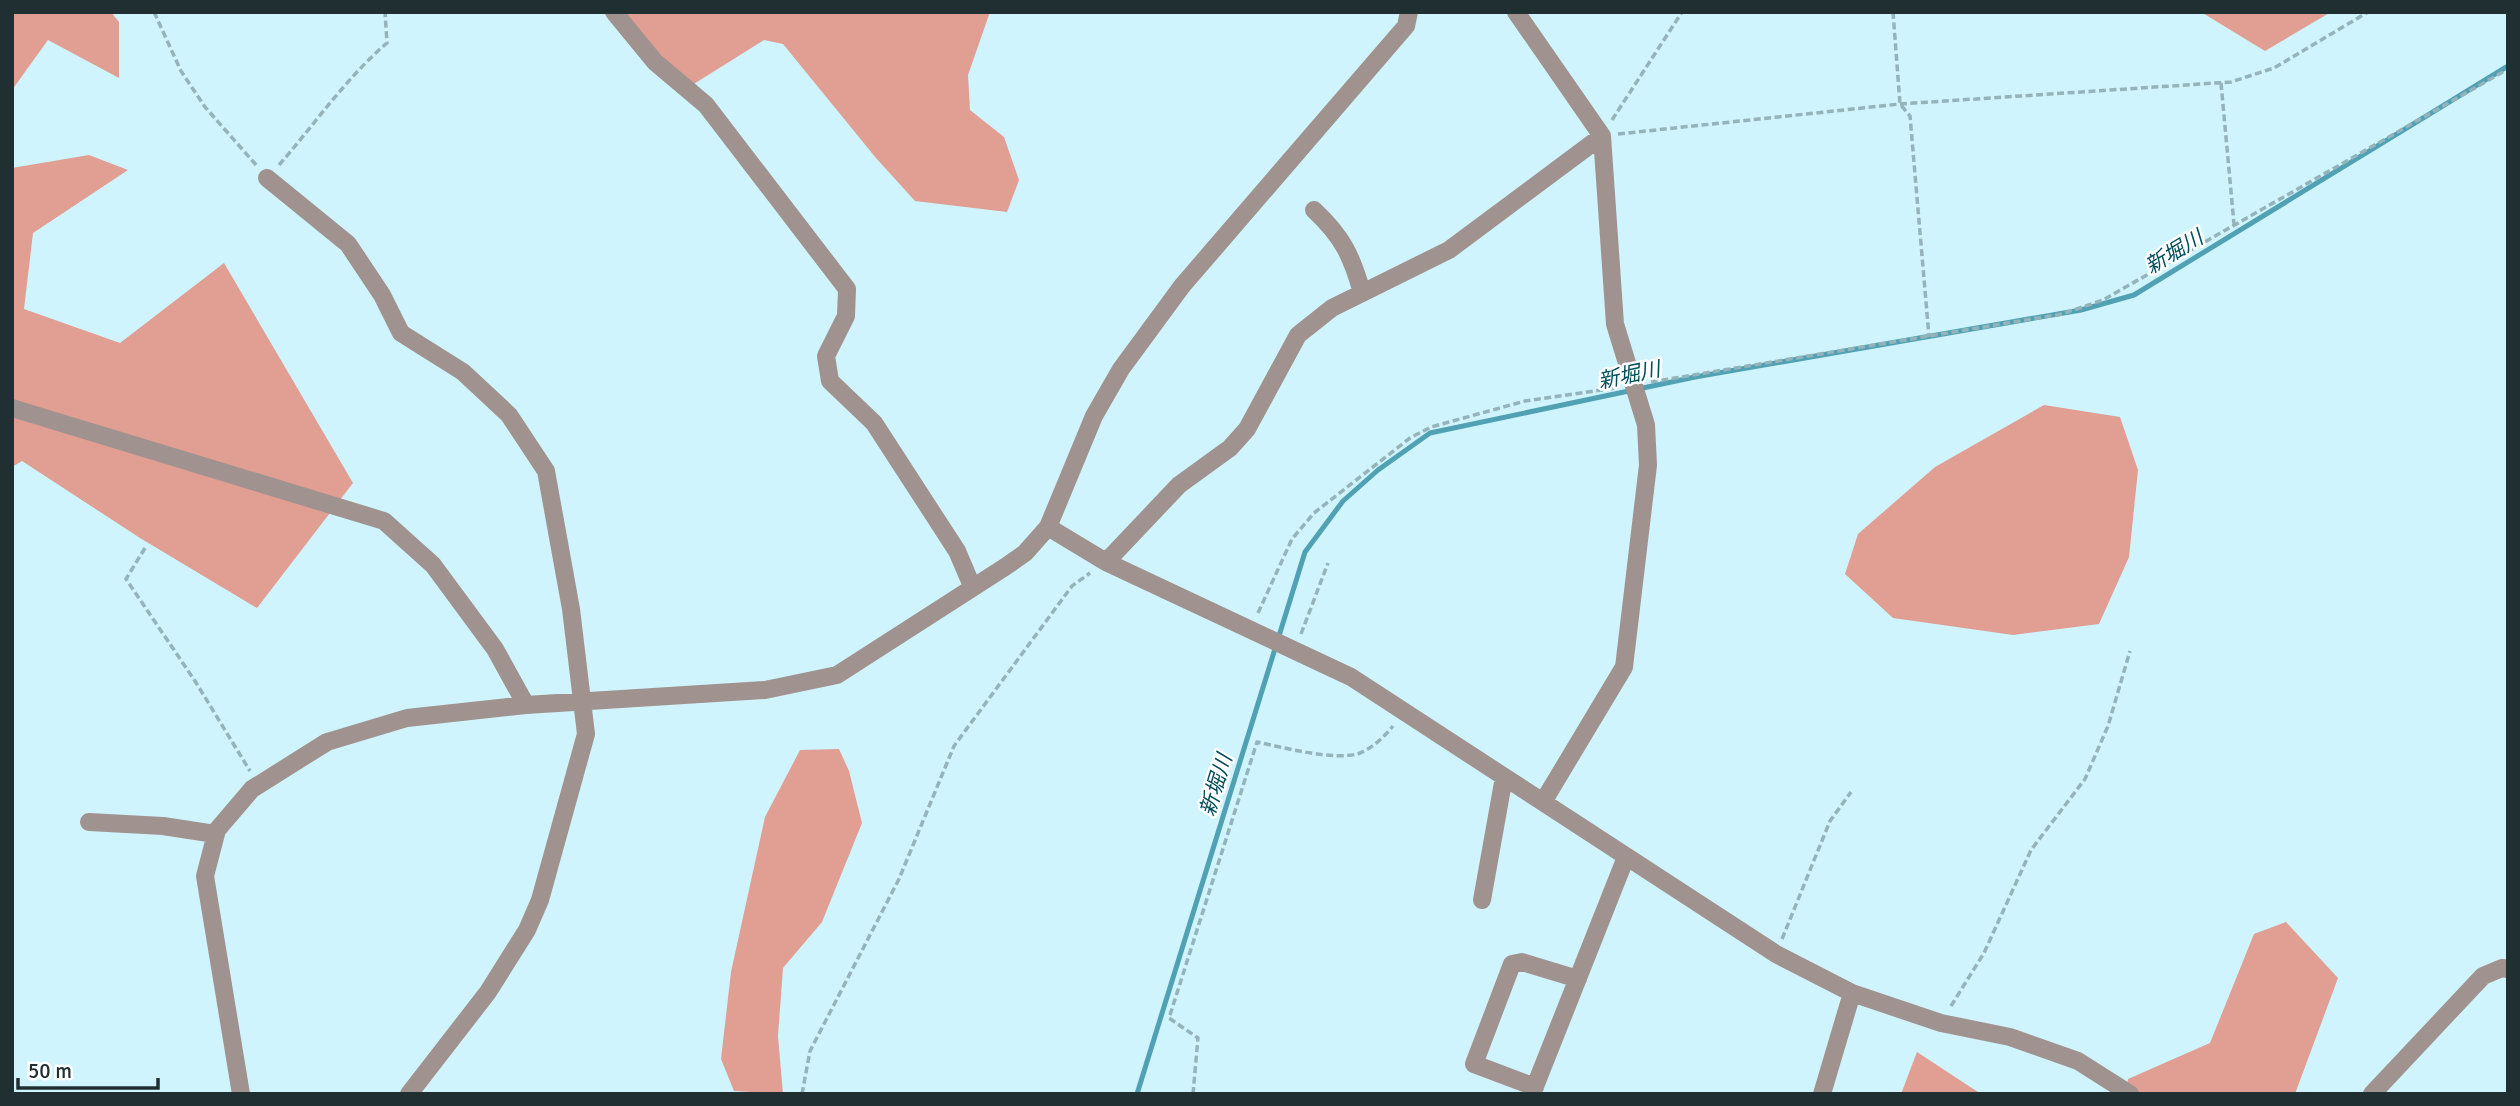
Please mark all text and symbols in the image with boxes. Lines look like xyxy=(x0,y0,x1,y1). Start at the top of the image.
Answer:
water label: 新堀川 xyxy=(2140,224,2209,279)
water label: 新堀川 xyxy=(1595,355,1664,394)
water label: 新堀川 xyxy=(1194,749,1238,819)
scale bar xyxy=(18,1046,158,1090)
text: 50 m xyxy=(28,1058,72,1084)

